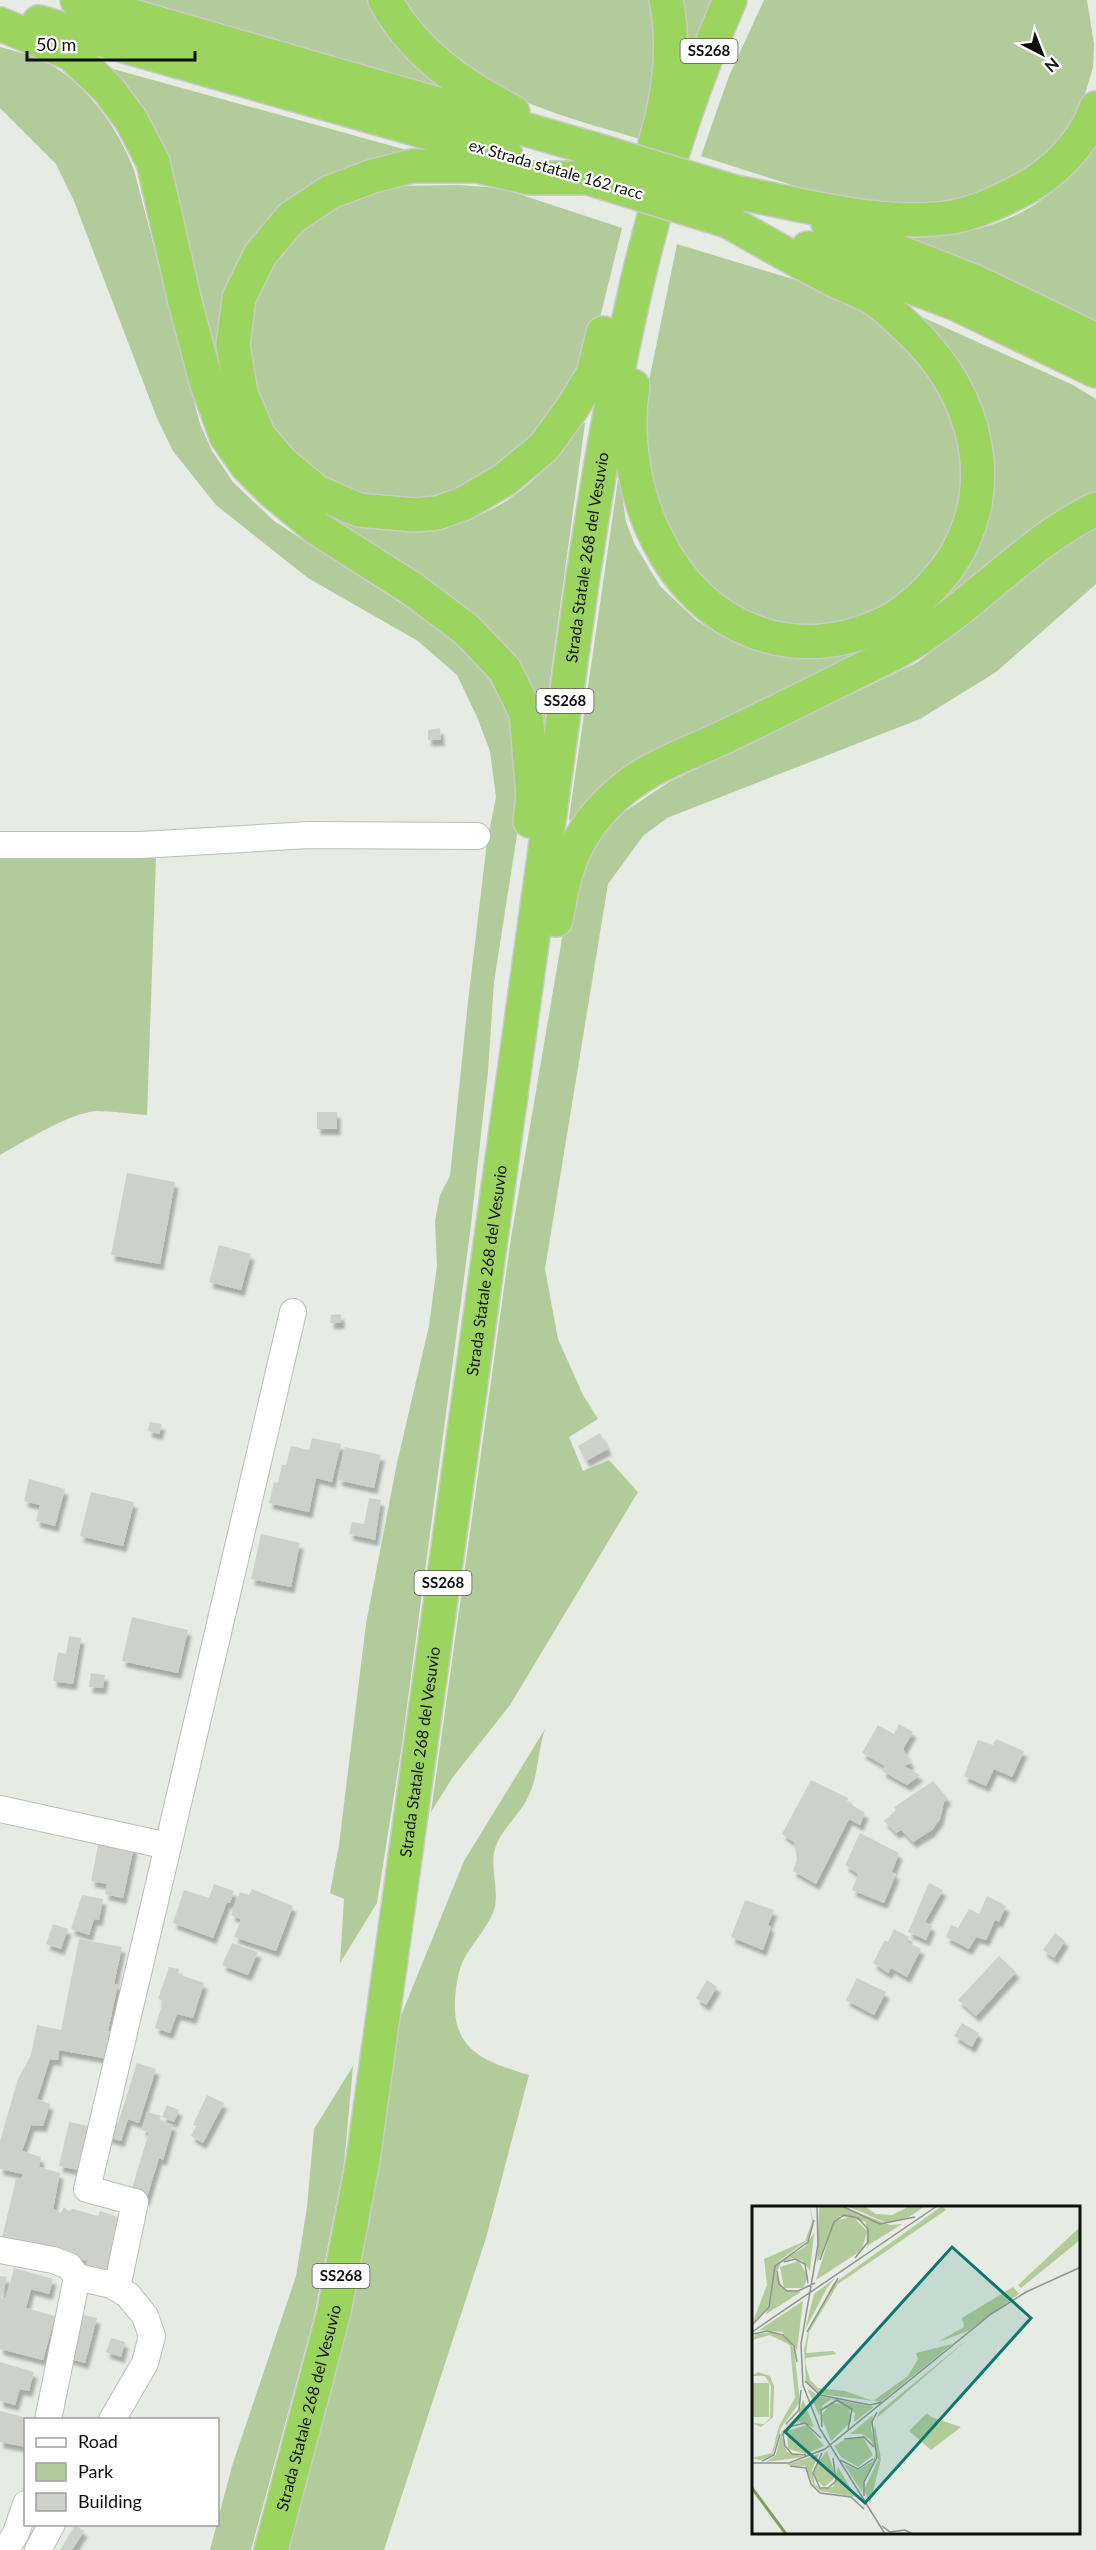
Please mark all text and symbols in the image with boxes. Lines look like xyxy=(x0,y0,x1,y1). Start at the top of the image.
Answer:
scale bar xyxy=(27,24,195,62)
north arrow xyxy=(1012,24,1072,84)
text: 50 m xyxy=(36,33,76,55)
road number: SS268 xyxy=(680,39,738,63)
text: N xyxy=(1041,54,1063,77)
street label: ex Strada statale 162 racc xyxy=(467,135,646,203)
street label: Strada Statale 268 del Vesuvio xyxy=(561,451,612,664)
road number: SS268 xyxy=(536,689,594,713)
street label: Strada Statale 268 del Vesuvio xyxy=(462,1164,510,1377)
road number: SS268 xyxy=(414,1571,472,1595)
street label: Strada Statale 268 del Vesuvio xyxy=(395,1645,443,1858)
inset map xyxy=(752,2206,1081,2535)
road number: SS268 xyxy=(312,2264,370,2288)
street label: Strada Statale 268 del Vesuvio xyxy=(272,2303,344,2513)
legend xyxy=(24,2418,219,2526)
text: Road xyxy=(78,2430,118,2452)
text: Park xyxy=(78,2460,114,2482)
text: Building xyxy=(78,2490,142,2512)

